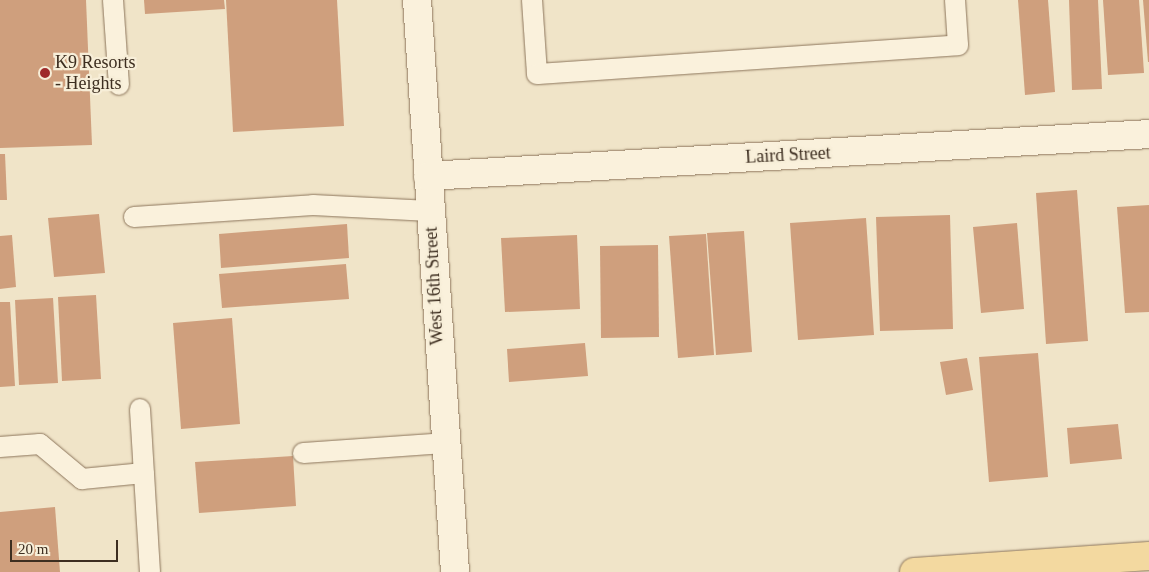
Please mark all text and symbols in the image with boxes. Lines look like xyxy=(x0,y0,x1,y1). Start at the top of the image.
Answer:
place label: K9 Resorts - Heights xyxy=(55,52,135,94)
marker: K9 Resorts - Heights xyxy=(39,67,51,79)
street label: Laird Street xyxy=(745,142,831,168)
street label: West 16th Street xyxy=(420,226,448,346)
scale bar xyxy=(12,530,120,562)
text: 20 m xyxy=(18,541,48,557)

